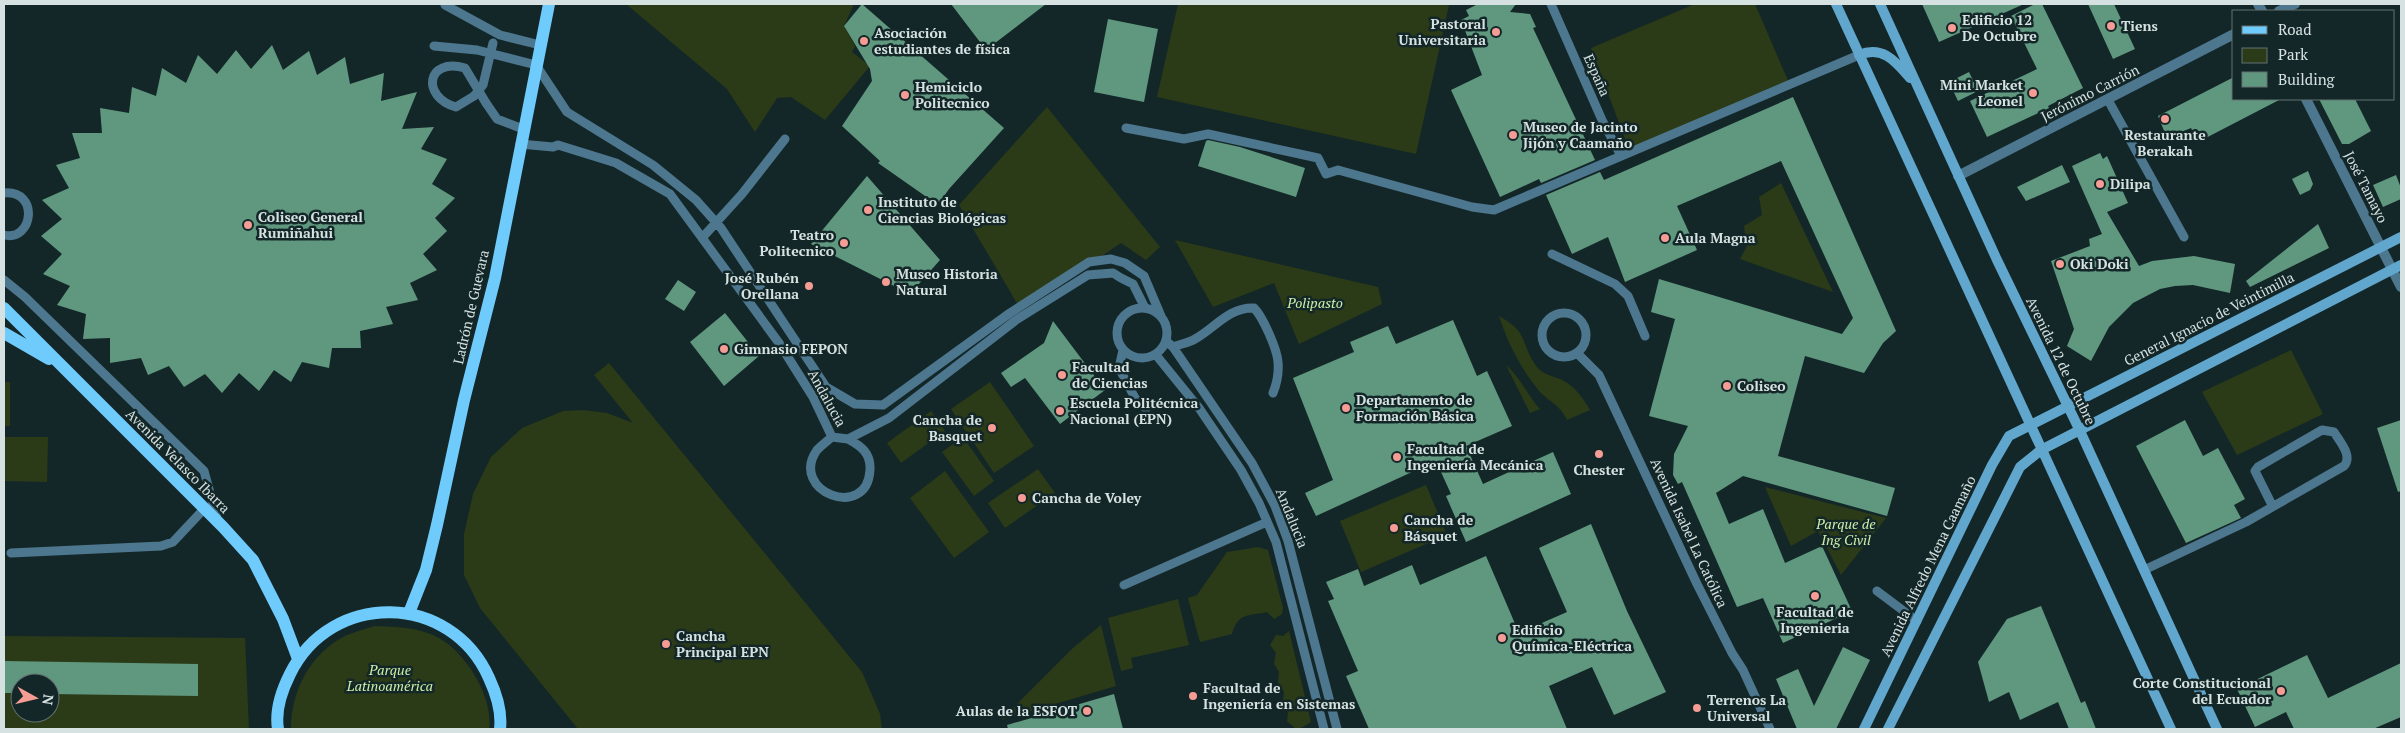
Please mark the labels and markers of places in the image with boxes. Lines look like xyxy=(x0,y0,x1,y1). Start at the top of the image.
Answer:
place label: Edificio 12 De Octubre xyxy=(1962,10,2037,45)
place label: Pastoral Universitaria xyxy=(1399,14,1486,49)
place label: Tiens xyxy=(2121,16,2158,35)
marker: Tiens xyxy=(2105,20,2117,32)
marker: Edificio 12 De Octubre xyxy=(1946,22,1958,34)
place label: Asociación estudiantes de física xyxy=(874,23,1010,58)
marker: Pastoral Universitaria xyxy=(1490,26,1502,38)
marker: Asociación estudiantes de física xyxy=(858,35,870,47)
place label: Mini Market Leonel xyxy=(1940,75,2023,110)
place label: Hemiciclo Politecnico xyxy=(915,77,990,112)
marker: Mini Market Leonel xyxy=(2027,87,2039,99)
marker: Hemiciclo Politecnico xyxy=(899,89,911,101)
marker: Restaurante Berakah xyxy=(2159,113,2171,125)
place label: Museo de Jacinto Jijón y Caamaño xyxy=(1523,117,1638,152)
place label: Restaurante Berakah xyxy=(2124,125,2206,160)
marker: Museo de Jacinto Jijón y Caamaño xyxy=(1507,129,1519,141)
place label: Dilipa xyxy=(2110,174,2151,193)
marker: Dilipa xyxy=(2094,178,2106,190)
place label: Instituto de Ciencias Biológicas xyxy=(878,192,1006,227)
marker: Instituto de Ciencias Biológicas xyxy=(862,204,874,216)
place label: Coliseo General Rumiñahui xyxy=(258,207,363,242)
marker: Coliseo General Rumiñahui xyxy=(242,219,254,231)
place label: Teatro Politecnico xyxy=(759,225,834,260)
place label: Aula Magna xyxy=(1675,228,1756,247)
marker: Aula Magna xyxy=(1659,232,1671,244)
marker: Teatro Politecnico xyxy=(838,237,850,249)
place label: Oki Doki xyxy=(2070,254,2129,273)
marker: Oki Doki xyxy=(2054,258,2066,270)
place label: Museo Historia Natural xyxy=(896,264,998,299)
place label: José Rubén Orellana xyxy=(725,268,799,303)
marker: Museo Historia Natural xyxy=(880,276,892,288)
marker: José Rubén Orellana xyxy=(803,280,815,292)
place label: Gimnasio FEPON xyxy=(734,339,848,358)
marker: Gimnasio FEPON xyxy=(718,343,730,355)
place label: Facultad de Ciencias xyxy=(1072,357,1148,392)
marker: Facultad de Ciencias xyxy=(1056,369,1068,381)
place label: Coliseo xyxy=(1737,376,1786,395)
marker: Coliseo xyxy=(1721,380,1733,392)
place label: Departamento de Formación Básica xyxy=(1356,390,1474,425)
place label: Escuela Politécnica Nacional (EPN) xyxy=(1070,393,1198,428)
marker: Departamento de Formación Básica xyxy=(1340,402,1352,414)
marker: Escuela Politécnica Nacional (EPN) xyxy=(1054,405,1066,417)
place label: Cancha de Basquet xyxy=(913,410,982,445)
marker: Cancha de Basquet xyxy=(986,422,998,434)
place label: Facultad de Ingeniería Mecánica xyxy=(1407,439,1544,474)
marker: Chester xyxy=(1593,448,1605,460)
marker: Facultad de Ingeniería Mecánica xyxy=(1391,451,1403,463)
place label: Chester xyxy=(1573,460,1625,479)
place label: Cancha de Voley xyxy=(1032,488,1142,507)
marker: Cancha de Voley xyxy=(1016,492,1028,504)
place label: Cancha de Básquet xyxy=(1404,510,1474,545)
marker: Cancha de Básquet xyxy=(1388,522,1400,534)
marker: Facultad de Ingenieria xyxy=(1809,590,1821,602)
place label: Facultad de Ingenieria xyxy=(1776,602,1854,637)
place label: Edificio Química-Eléctrica xyxy=(1512,620,1632,655)
place label: Cancha Principal EPN xyxy=(676,626,769,661)
marker: Edificio Química-Eléctrica xyxy=(1496,632,1508,644)
marker: Cancha Principal EPN xyxy=(660,638,672,650)
place label: Corte Constitucional del Ecuador xyxy=(2133,673,2271,708)
place label: Facultad de Ingeniería en Sistemas xyxy=(1203,678,1355,713)
marker: Corte Constitucional del Ecuador xyxy=(2275,685,2287,697)
marker: Facultad de Ingeniería en Sistemas xyxy=(1187,690,1199,702)
place label: Terrenos La Universal xyxy=(1707,690,1786,725)
place label: Aulas de la ESFOT xyxy=(956,701,1078,720)
marker: Terrenos La Universal xyxy=(1691,702,1703,714)
marker: Aulas de la ESFOT xyxy=(1081,705,1093,717)

